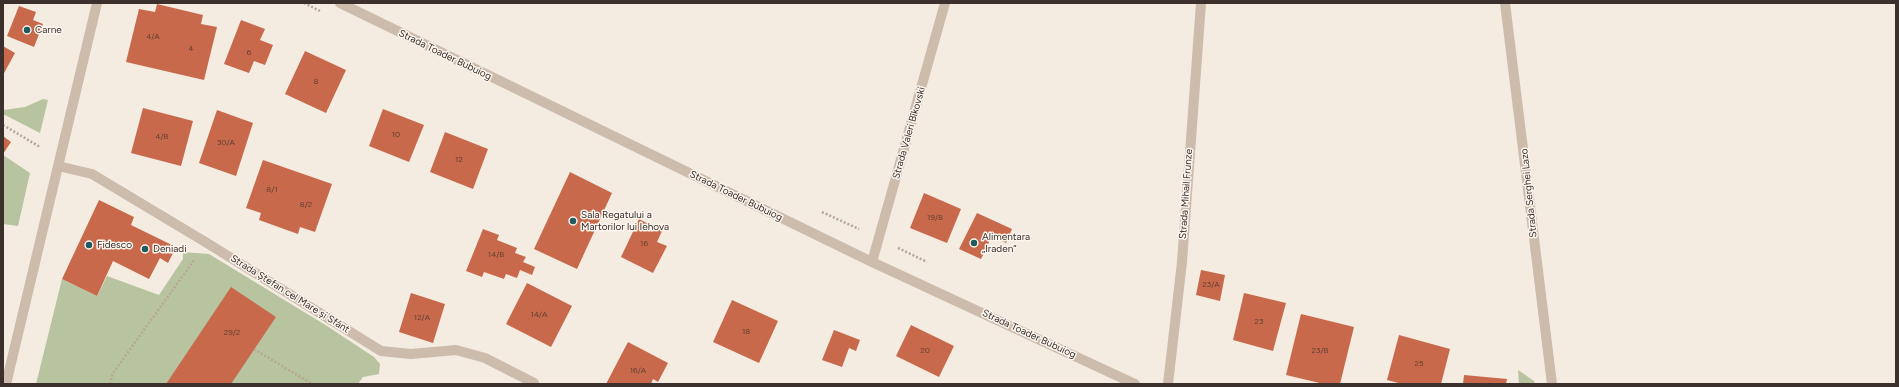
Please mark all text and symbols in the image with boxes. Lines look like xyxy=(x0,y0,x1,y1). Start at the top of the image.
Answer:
place label: Carne xyxy=(35,24,62,36)
marker: Carne xyxy=(22,25,32,35)
street label: Strada Toader Bubuiog xyxy=(397,27,493,83)
house number: 4/A xyxy=(146,32,160,42)
house number: 4 xyxy=(189,44,193,54)
house number: 6 xyxy=(247,48,251,58)
house number: 8 xyxy=(314,77,318,87)
street label: Strada Valeri Bîkovski xyxy=(890,86,928,180)
house number: 10 xyxy=(392,130,400,140)
house number: 4/B xyxy=(156,132,168,142)
house number: 30/A xyxy=(217,138,235,148)
street label: Strada Mihail Frunze xyxy=(1177,148,1195,240)
street label: Strada Serghei Lazo xyxy=(1518,148,1540,238)
house number: 12 xyxy=(455,155,463,165)
street label: Strada Toader Bubuiog xyxy=(688,168,784,224)
house number: 8/1 xyxy=(266,185,278,195)
house number: 8/2 xyxy=(300,200,312,210)
place label: Sala Regatului a Martorilor lui Iehova xyxy=(581,209,669,232)
house number: 19/B xyxy=(927,213,943,223)
marker: Sala Regatului a Martorilor lui Iehova xyxy=(568,216,578,226)
place label: Alimentara „Iraden” xyxy=(982,231,1030,254)
marker: Alimentara „Iraden” xyxy=(969,238,979,248)
place label: Fidesco xyxy=(97,239,132,251)
house number: 16 xyxy=(640,239,648,249)
marker: Fidesco xyxy=(84,240,94,250)
place label: Deniadi xyxy=(153,243,187,255)
marker: Deniadi xyxy=(140,244,150,254)
house number: 14/B xyxy=(488,250,504,260)
street label: Strada Ștefan cel Mare și Sfânt xyxy=(228,252,352,336)
house number: 23/A xyxy=(1202,280,1220,290)
street label: Strada Toader Bubuiog xyxy=(980,307,1078,361)
house number: 14/A xyxy=(531,310,547,320)
house number: 12/A xyxy=(414,313,430,323)
house number: 23 xyxy=(1255,317,1263,327)
house number: 18 xyxy=(742,327,750,337)
house number: 29/2 xyxy=(224,328,240,338)
house number: 20 xyxy=(920,346,930,356)
house number: 23/B xyxy=(1312,346,1328,356)
house number: 25 xyxy=(1414,359,1424,369)
house number: 16/A xyxy=(630,366,646,376)

